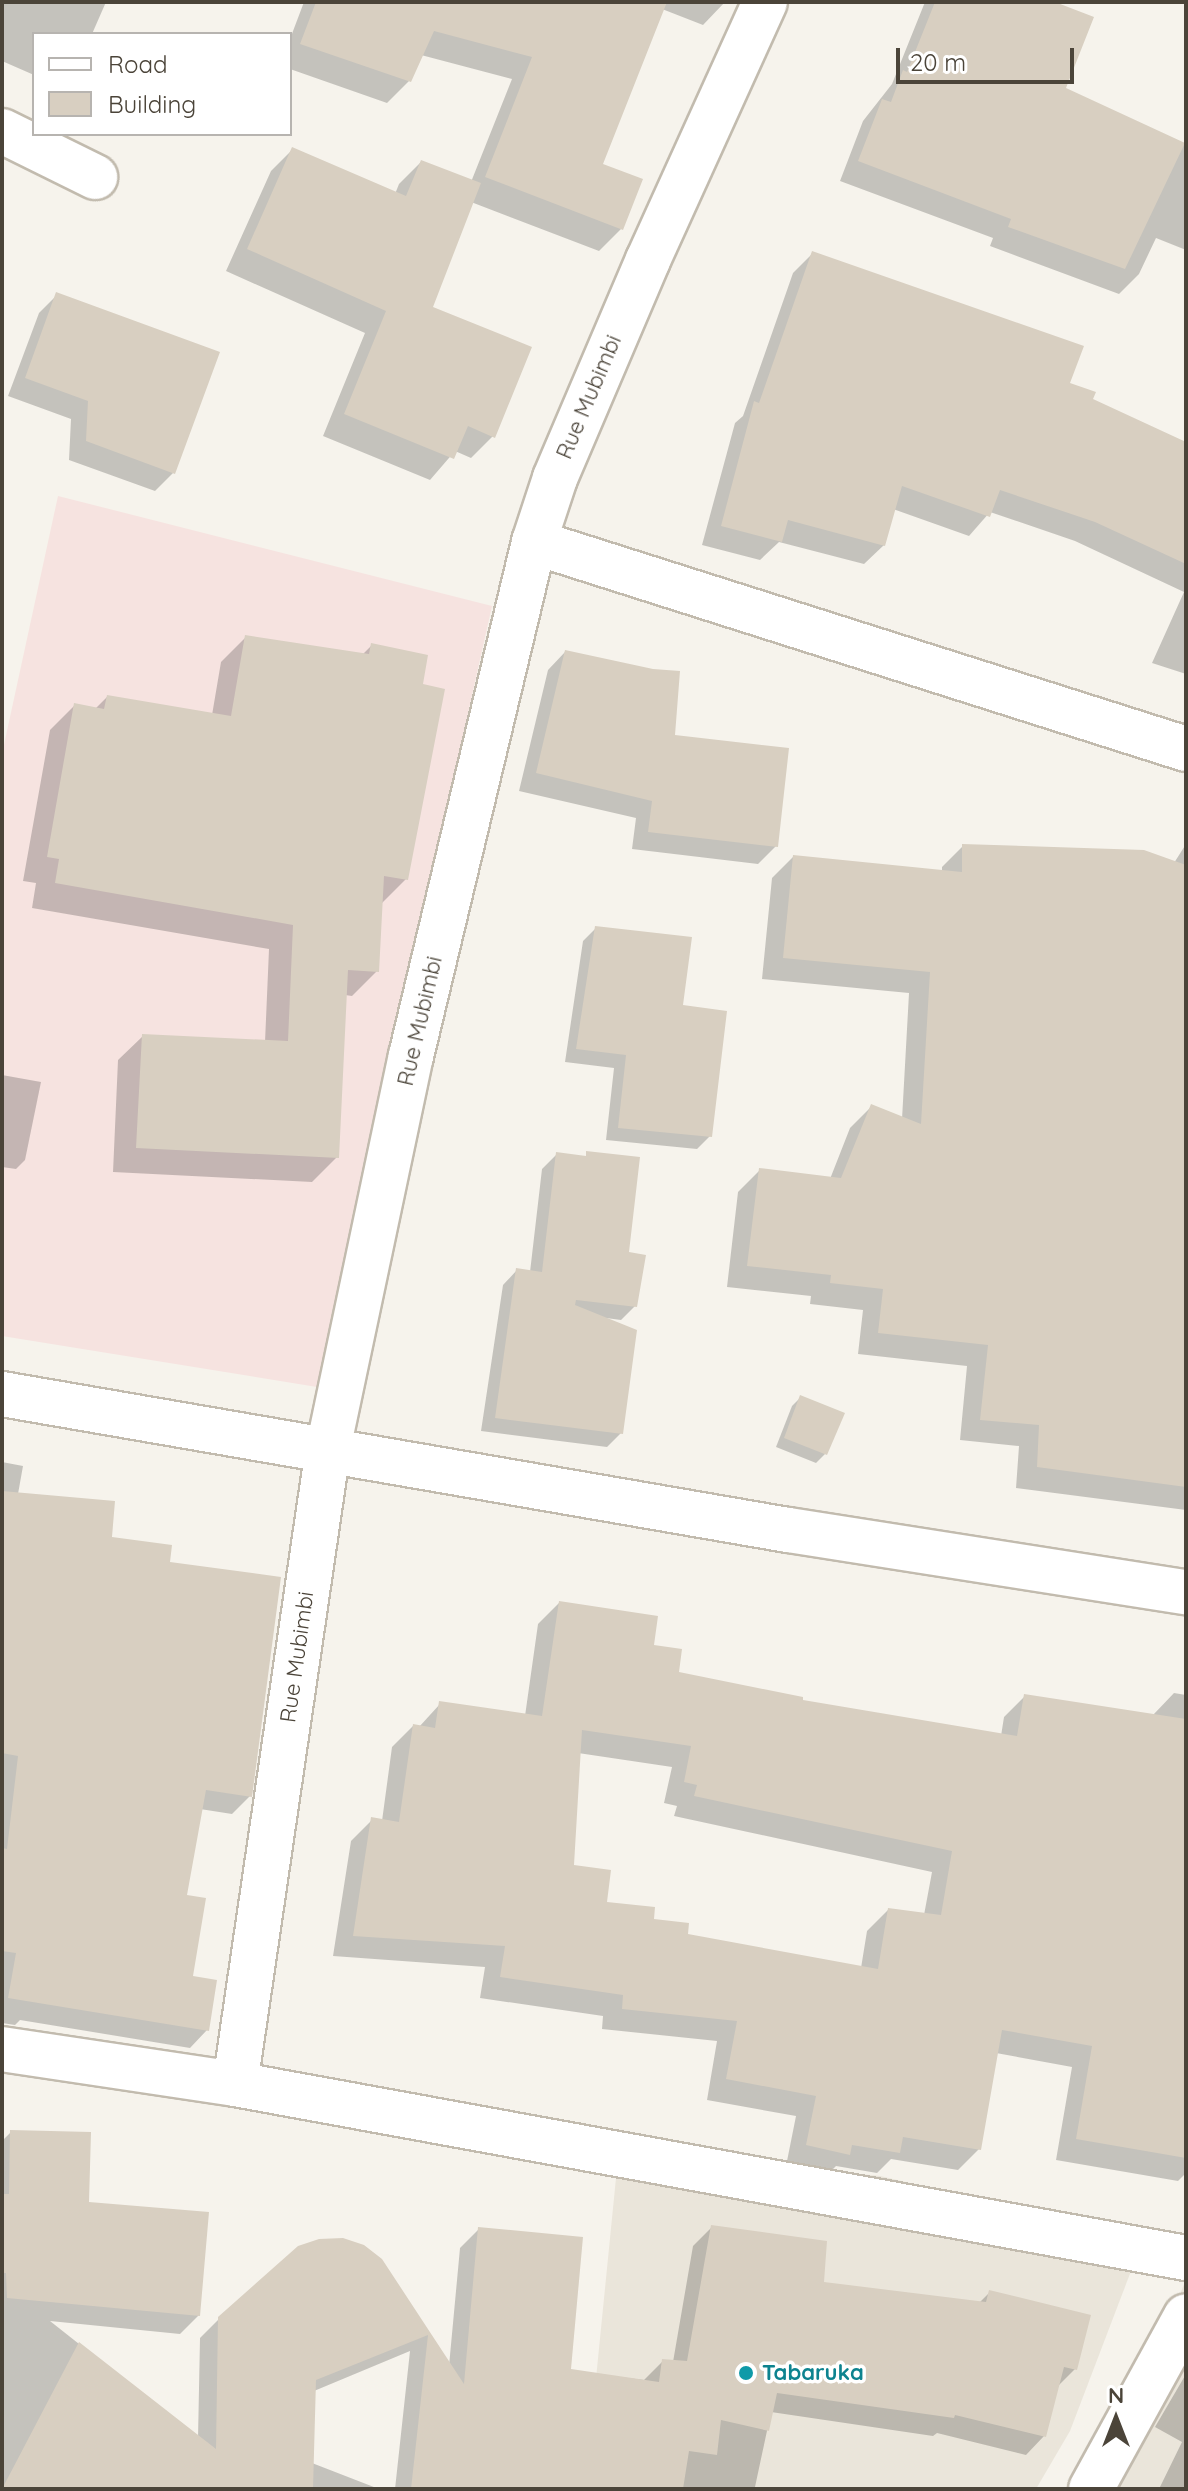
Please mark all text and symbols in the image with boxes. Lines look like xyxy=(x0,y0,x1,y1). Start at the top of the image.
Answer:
legend xyxy=(32,32,292,136)
scale bar xyxy=(900,32,1078,82)
text: 20 m xyxy=(910,47,966,77)
text: Road xyxy=(108,49,168,79)
text: Building xyxy=(108,89,196,119)
street label: Rue Mubimbi xyxy=(551,331,627,463)
street label: Rue Mubimbi xyxy=(392,954,448,1088)
street label: Rue Mubimbi xyxy=(275,1590,319,1724)
place label: Tabaruka xyxy=(762,2360,864,2386)
marker: Tabaruka xyxy=(737,2364,755,2382)
north arrow xyxy=(1076,2379,1156,2459)
text: N xyxy=(1108,2381,1124,2409)

